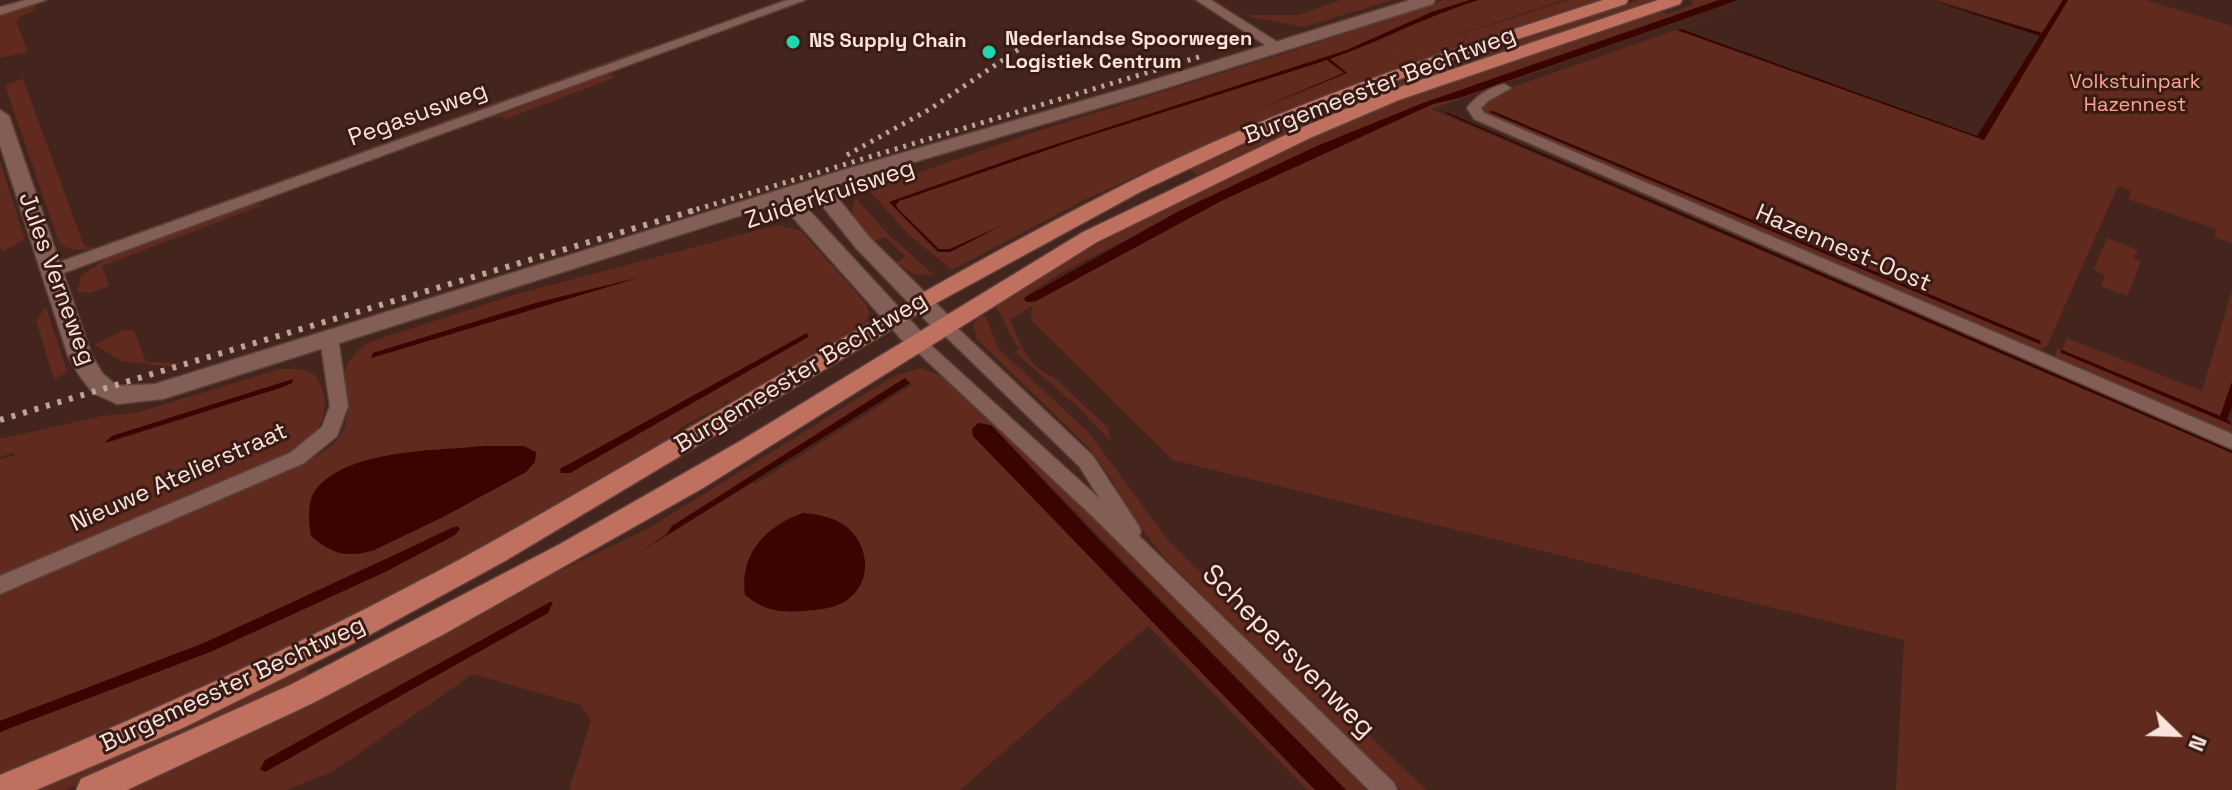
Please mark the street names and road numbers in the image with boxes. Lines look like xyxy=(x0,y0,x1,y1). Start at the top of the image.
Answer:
street label: Burgemeester Bechtweg xyxy=(1240,21,1520,151)
street label: Pegasusweg xyxy=(345,77,491,153)
street label: Zuiderkruisweg xyxy=(742,154,918,236)
street label: Jules Verneweg xyxy=(11,189,101,369)
street label: Hazennest-Oost xyxy=(1751,199,1935,299)
street label: Burgemeester Bechtweg xyxy=(670,286,932,460)
street label: Nieuwe Atelierstraat xyxy=(66,417,292,539)
street label: Schepersvenweg xyxy=(1194,558,1382,746)
street label: Burgemeester Bechtweg xyxy=(96,611,370,759)

